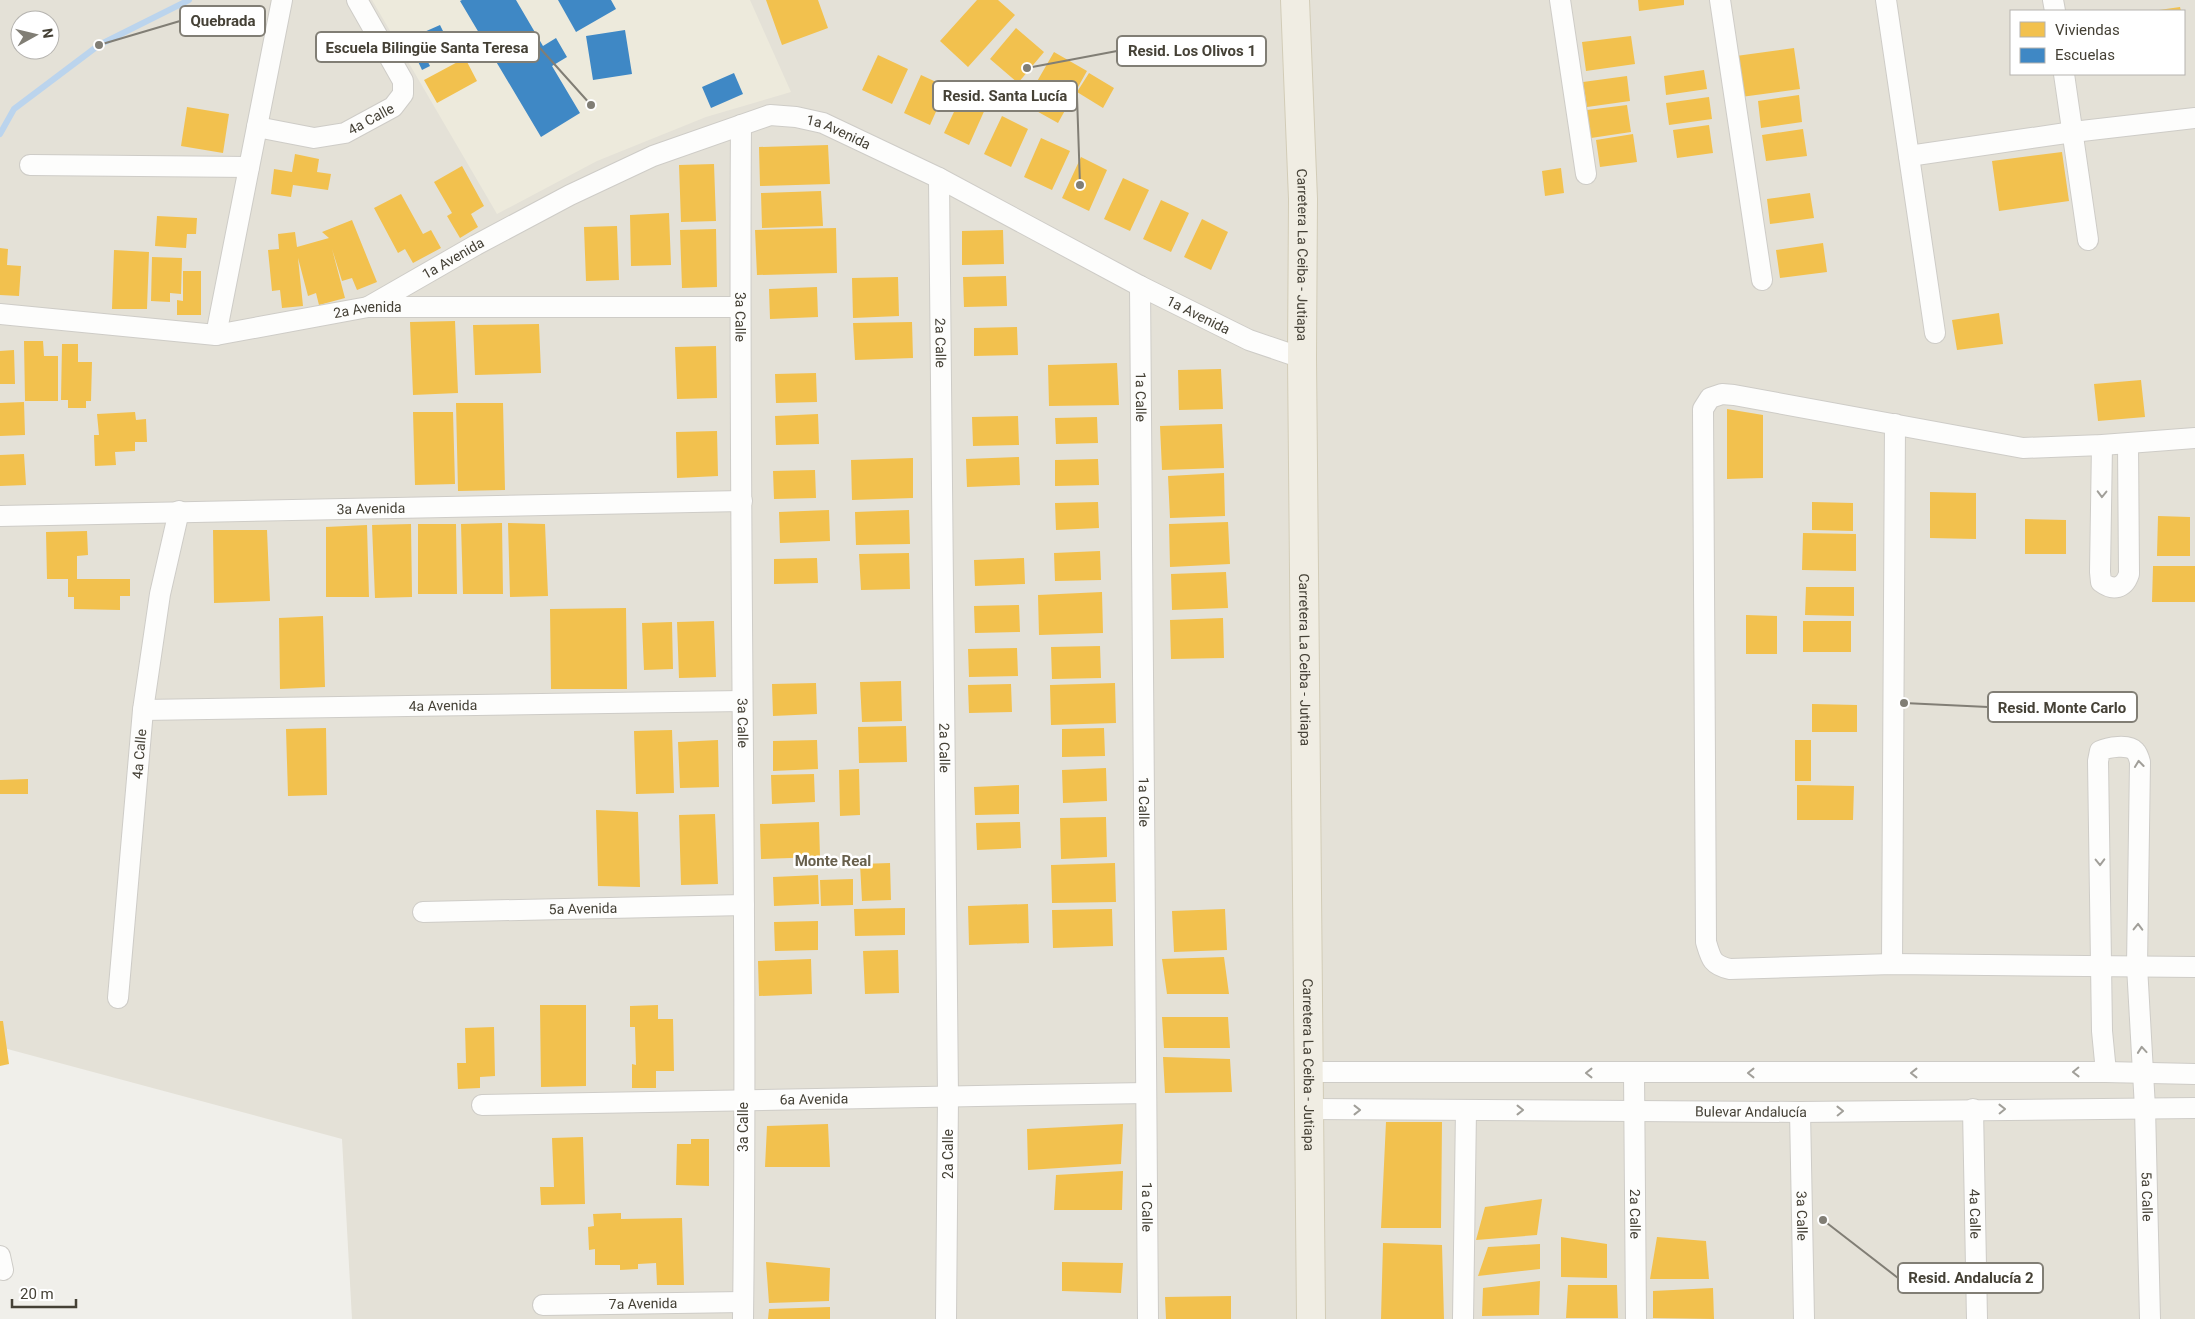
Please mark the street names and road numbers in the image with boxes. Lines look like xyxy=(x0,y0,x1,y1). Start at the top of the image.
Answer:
street label: 4a Calle xyxy=(345,100,397,138)
street label: 1a Avenida xyxy=(805,112,873,152)
street label: Carretera La Ceiba - Jutiapa xyxy=(1294,168,1311,341)
street label: 1a Avenida xyxy=(419,234,487,282)
street label: 3a Calle xyxy=(732,292,748,342)
street label: 1a Avenida xyxy=(1164,292,1233,337)
street label: 2a Avenida xyxy=(332,299,402,321)
street label: 2a Calle xyxy=(932,318,949,368)
street label: 1a Calle xyxy=(1133,372,1149,422)
street label: 3a Avenida xyxy=(336,500,405,517)
street label: Carretera La Ceiba - Jutiapa xyxy=(1296,573,1314,746)
street label: 4a Avenida xyxy=(409,697,477,714)
street label: 3a Calle xyxy=(735,698,751,748)
street label: 2a Calle xyxy=(936,723,953,773)
street label: 4a Calle xyxy=(129,728,149,780)
street label: 1a Calle xyxy=(1136,777,1152,827)
street label: 5a Avenida xyxy=(548,900,617,917)
street label: Carretera La Ceiba - Jutiapa xyxy=(1300,978,1317,1151)
street label: 6a Avenida xyxy=(780,1090,848,1108)
street label: 3a Calle xyxy=(735,1102,751,1152)
street label: Bulevar Andalucía xyxy=(1695,1103,1807,1120)
street label: 2a Calle xyxy=(940,1129,956,1179)
street label: 5a Calle xyxy=(2139,1171,2156,1222)
street label: 1a Calle xyxy=(1139,1182,1155,1232)
street label: 2a Calle xyxy=(1627,1189,1643,1239)
street label: 4a Calle xyxy=(1967,1189,1983,1239)
street label: 3a Calle xyxy=(1794,1191,1810,1241)
street label: 7a Avenida xyxy=(609,1295,677,1312)

